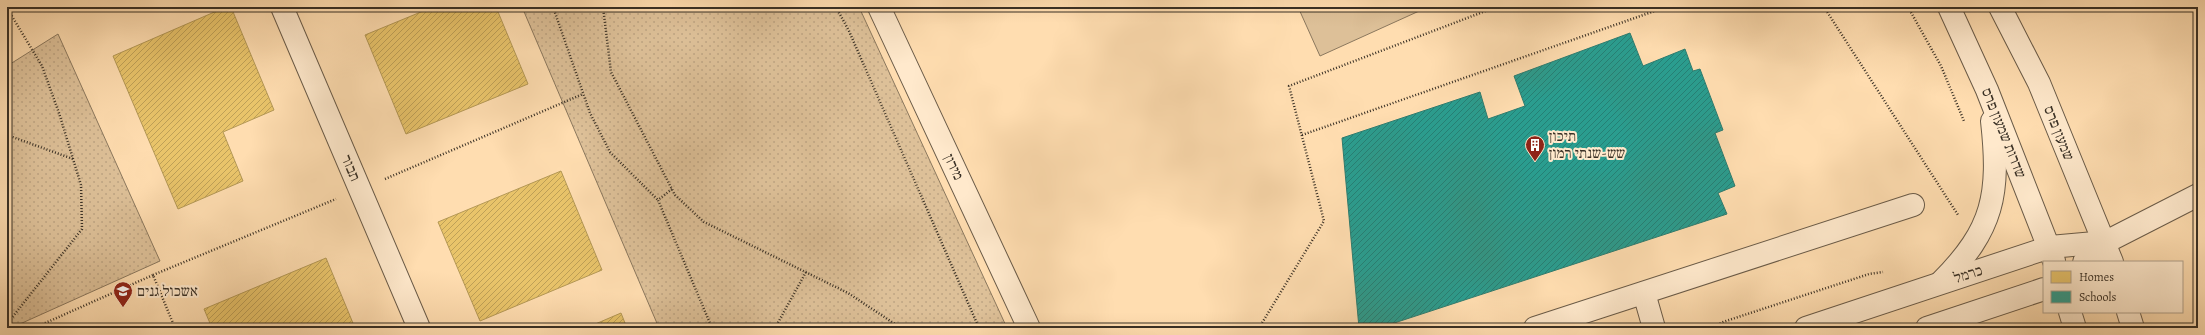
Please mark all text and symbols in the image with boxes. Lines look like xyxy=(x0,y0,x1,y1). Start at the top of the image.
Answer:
street label: שדרות שמעון פרס xyxy=(1977,85,2031,181)
street label: שמעון פרס xyxy=(2039,103,2079,163)
place label: תיכון שש-שנתי רמון xyxy=(1549,126,1625,163)
building icon: תיכון שש-שנתי רמון xyxy=(1524,134,1546,162)
street label: מירון xyxy=(939,151,969,183)
street label: תבור xyxy=(337,152,365,184)
street label: כרמל xyxy=(1951,260,1985,288)
legend xyxy=(2043,261,2183,313)
text: Homes xyxy=(2079,269,2114,285)
school or university icon: אשכול גנים xyxy=(112,280,134,308)
place label: אשכול גנים xyxy=(137,281,198,301)
text: Schools xyxy=(2079,289,2116,305)

